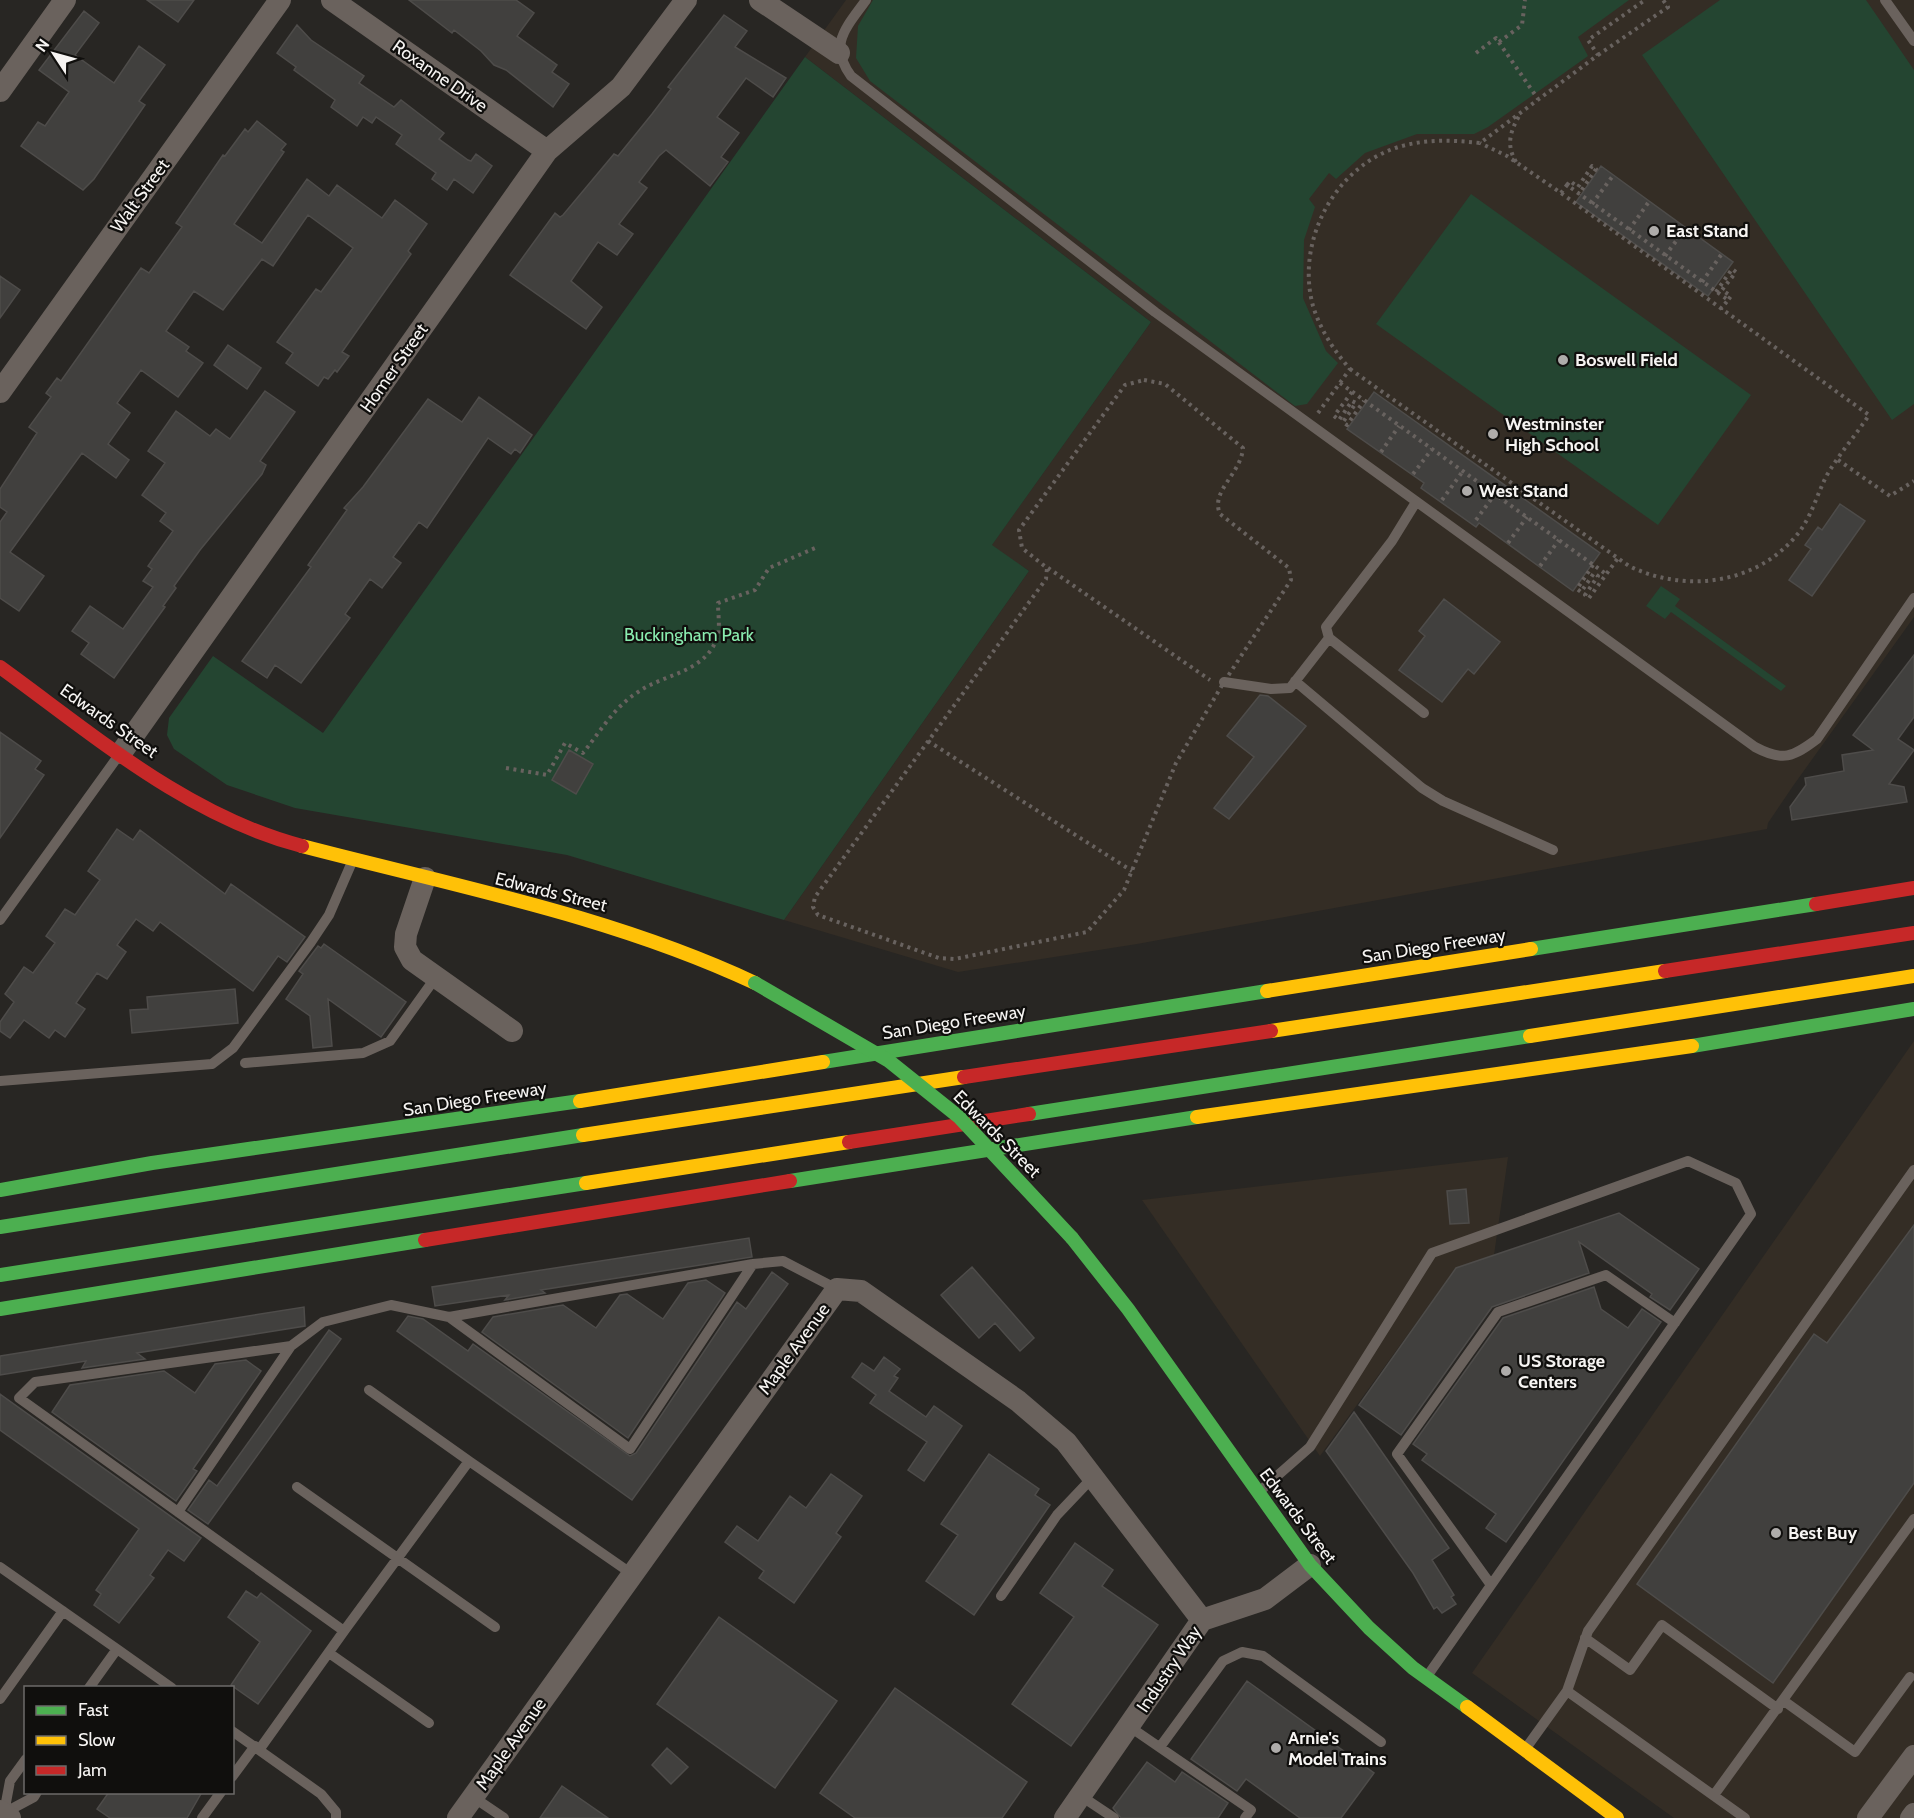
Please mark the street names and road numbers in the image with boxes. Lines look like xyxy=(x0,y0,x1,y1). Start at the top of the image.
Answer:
street label: Roxanne Drive xyxy=(388,35,492,117)
street label: Walt Street xyxy=(106,155,174,237)
street label: Homer Street xyxy=(355,319,433,417)
street label: Edwards Street xyxy=(56,679,162,763)
street label: Edwards Street xyxy=(493,867,609,917)
street label: San Diego Freeway xyxy=(1361,924,1507,968)
street label: San Diego Freeway xyxy=(881,1000,1027,1044)
street label: San Diego Freeway xyxy=(402,1077,548,1121)
street label: Edwards Street xyxy=(949,1086,1045,1182)
street label: Maple Avenue xyxy=(753,1299,835,1399)
street label: Edwards Street xyxy=(1255,1464,1341,1568)
street label: Industry Way xyxy=(1132,1621,1206,1717)
street label: Maple Avenue xyxy=(471,1694,551,1794)

